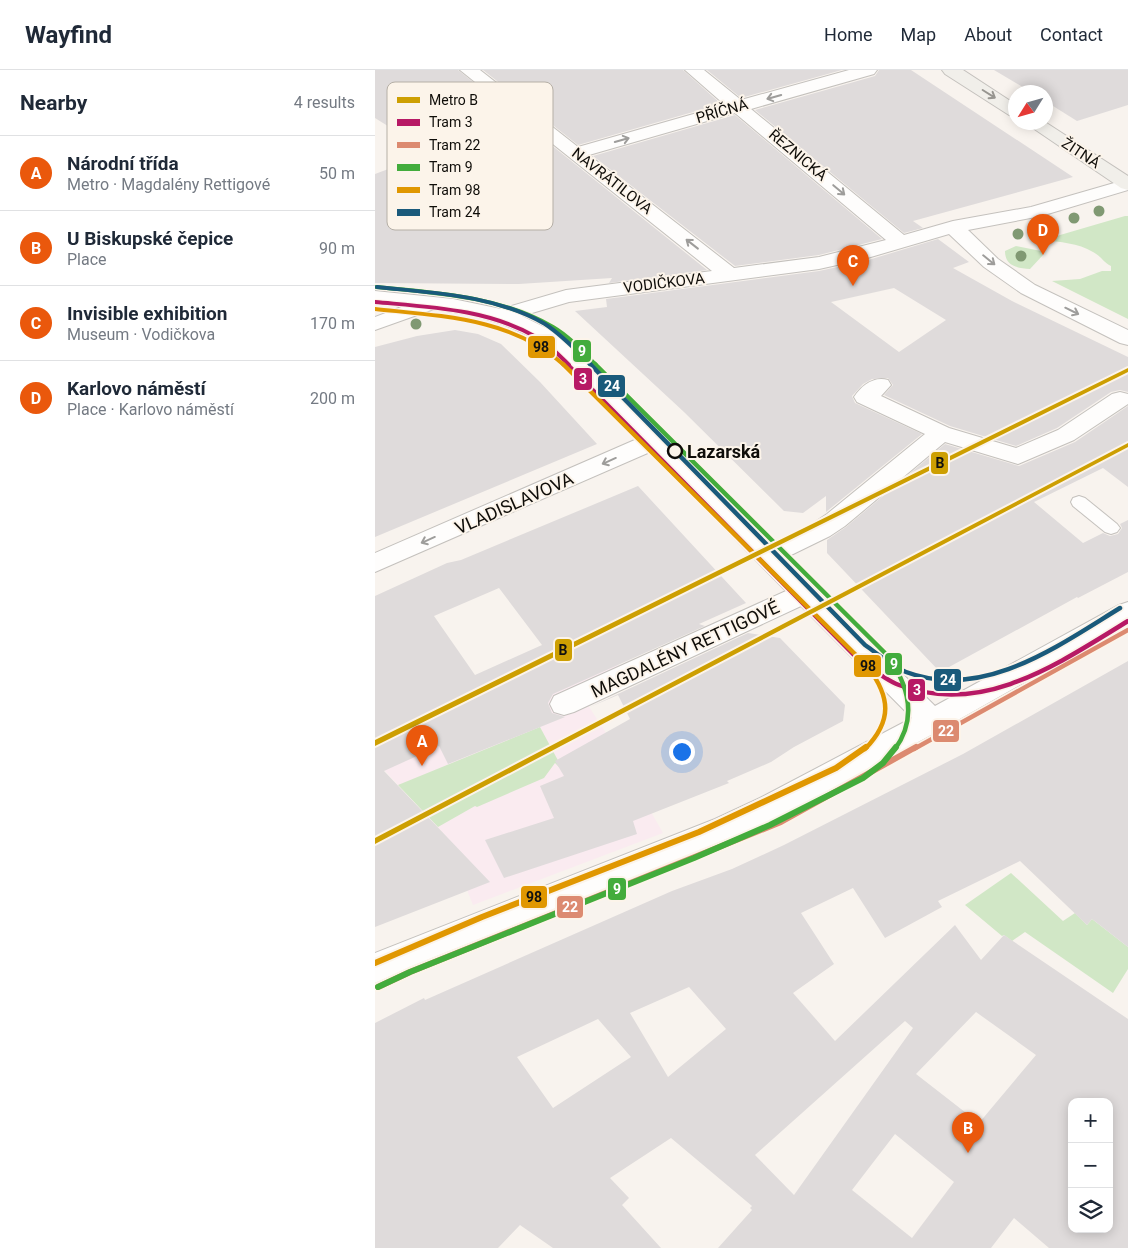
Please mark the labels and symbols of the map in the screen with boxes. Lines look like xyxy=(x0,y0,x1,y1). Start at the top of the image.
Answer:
legend xyxy=(387,82,553,230)
north arrow xyxy=(1008,85,1053,130)
one-way arrow xyxy=(982,89,996,100)
text: Metro B xyxy=(429,92,478,108)
one-way arrow xyxy=(766,93,782,102)
street label: PŘÍČNÁ xyxy=(694,95,750,127)
text: Tram 3 xyxy=(429,114,473,130)
street label: ŘEZNICKÁ xyxy=(765,125,831,185)
one-way arrow xyxy=(614,134,630,144)
street label: ŽITNÁ xyxy=(1058,134,1104,172)
text: Tram 22 xyxy=(429,137,481,153)
street label: NAVRÁTILOVA xyxy=(568,144,656,218)
text: Tram 9 xyxy=(429,159,473,175)
text: Tram 98 xyxy=(429,182,481,198)
one-way arrow xyxy=(833,185,846,196)
text: Tram 24 xyxy=(429,204,481,220)
pin: D xyxy=(1027,214,1059,255)
one-way arrow xyxy=(686,239,699,250)
pin: C xyxy=(837,245,869,286)
one-way arrow xyxy=(982,254,995,265)
street label: VODIČKOVA xyxy=(622,269,706,297)
one-way arrow xyxy=(1064,306,1079,316)
line badge: 98 xyxy=(527,335,556,359)
text: 98 xyxy=(533,339,549,355)
line badge: 9 xyxy=(572,339,592,363)
text: 9 xyxy=(578,343,586,359)
line badge: 3 xyxy=(573,367,593,391)
text: 3 xyxy=(579,371,587,387)
line badge: 24 xyxy=(597,374,626,398)
text: 24 xyxy=(604,378,620,394)
place label: Lazarská xyxy=(687,441,761,462)
marker: Lazarská xyxy=(667,443,683,459)
line badge: B xyxy=(930,451,949,475)
text: B xyxy=(936,455,945,471)
one-way arrow xyxy=(602,457,617,467)
street label: VLADISLAVOVA xyxy=(452,467,577,538)
one-way arrow xyxy=(421,536,436,546)
street label: MAGDALÉNY RETTIGOVÉ xyxy=(588,596,782,702)
line badge: B xyxy=(554,638,573,662)
text: B xyxy=(559,642,568,658)
line badge: 9 xyxy=(884,652,903,676)
line badge: 98 xyxy=(853,654,882,678)
text: 9 xyxy=(890,656,898,672)
text: 98 xyxy=(860,658,876,674)
line badge: 24 xyxy=(933,668,962,692)
text: 24 xyxy=(940,672,956,688)
line badge: 3 xyxy=(907,678,926,702)
text: 3 xyxy=(913,682,921,698)
line badge: 22 xyxy=(932,719,960,743)
text: 22 xyxy=(938,723,954,739)
pin: A xyxy=(406,725,438,766)
your location xyxy=(669,739,695,765)
line badge: 9 xyxy=(607,877,627,901)
text: 9 xyxy=(613,881,621,897)
line badge: 98 xyxy=(520,885,548,909)
text: 98 xyxy=(526,889,542,905)
line badge: 22 xyxy=(556,895,584,919)
text: 22 xyxy=(562,899,578,915)
pin: B xyxy=(952,1112,984,1153)

